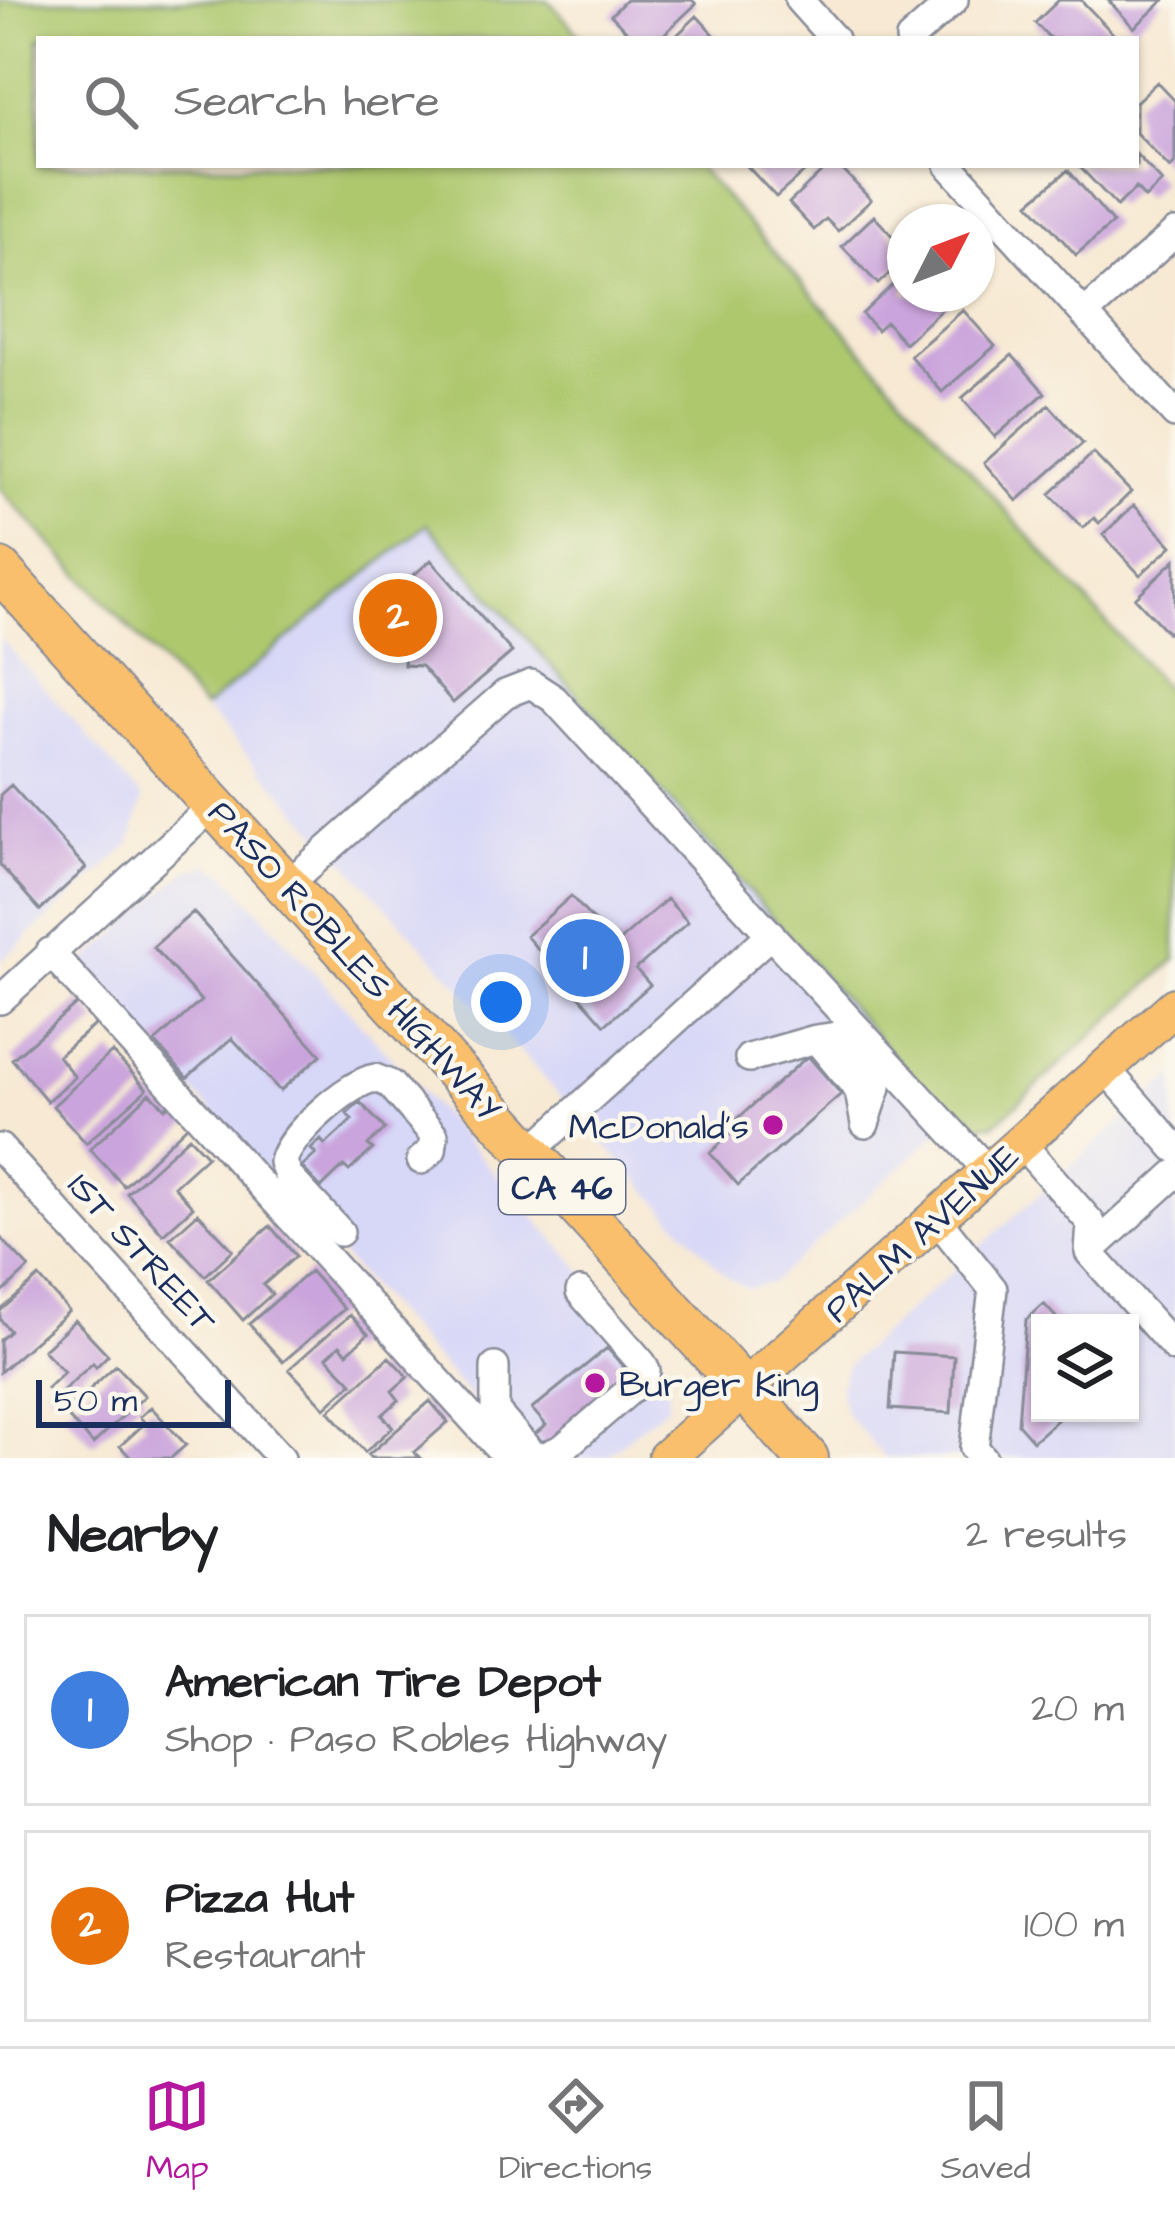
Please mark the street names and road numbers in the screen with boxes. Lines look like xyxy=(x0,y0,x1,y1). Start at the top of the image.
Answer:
street label: PASO ROBLES HIGHWAY xyxy=(196,790,513,1134)
street label: PALM AVENUE xyxy=(814,1133,1031,1335)
road number: CA 46 xyxy=(499,1160,625,1214)
street label: 1ST STREET xyxy=(55,1162,228,1346)

